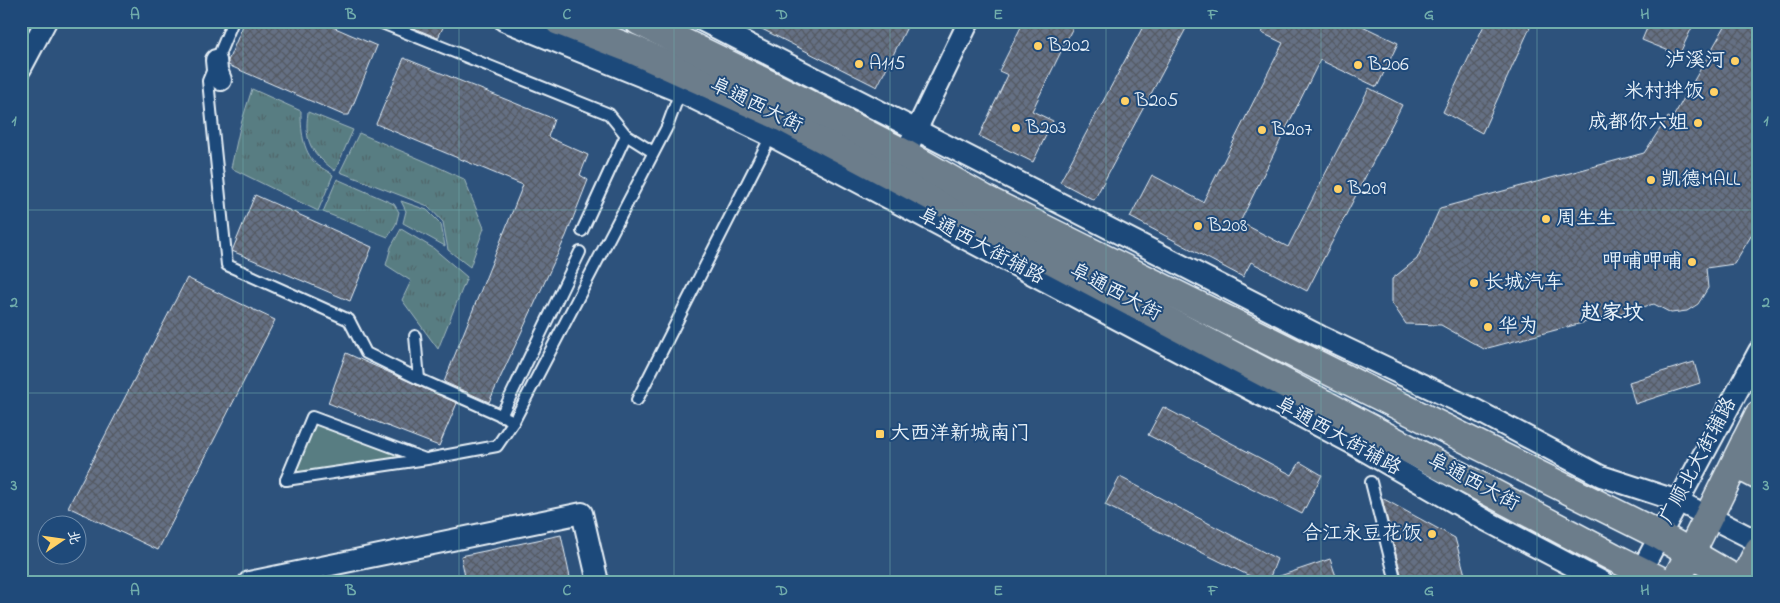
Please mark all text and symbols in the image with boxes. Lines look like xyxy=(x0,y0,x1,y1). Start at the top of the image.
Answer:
text: A xyxy=(130,3,140,27)
text: B xyxy=(345,3,357,27)
text: C xyxy=(563,3,572,27)
text: D xyxy=(775,3,788,27)
text: E xyxy=(993,3,1003,27)
text: F xyxy=(1207,3,1219,27)
text: G xyxy=(1424,3,1434,27)
text: H xyxy=(1640,3,1650,27)
place label: B202 xyxy=(1047,32,1090,61)
marker: B202 xyxy=(1032,40,1044,52)
place label: 泸溪河 xyxy=(1665,47,1725,76)
place label: A115 xyxy=(869,50,905,79)
place label: B206 xyxy=(1367,51,1409,80)
marker: 泸溪河 xyxy=(1729,55,1741,67)
marker: A115 xyxy=(853,58,865,70)
marker: B206 xyxy=(1352,59,1364,71)
street label: 阜通西大街 xyxy=(705,71,807,141)
place label: 米村拌饭 xyxy=(1624,78,1704,107)
marker: 米村拌饭 xyxy=(1708,86,1720,98)
place label: B205 xyxy=(1134,87,1178,116)
marker: B205 xyxy=(1119,95,1131,107)
text: 1 xyxy=(11,109,17,133)
place label: 成都你六姐 xyxy=(1588,109,1688,138)
text: 1 xyxy=(1763,109,1769,133)
place label: B203 xyxy=(1025,114,1066,143)
place label: B207 xyxy=(1271,116,1312,145)
marker: 成都你六姐 xyxy=(1692,117,1704,129)
marker: B203 xyxy=(1010,122,1022,134)
marker: B207 xyxy=(1256,124,1268,136)
place label: 凯德MALL xyxy=(1661,166,1741,195)
marker: 凯德MALL xyxy=(1645,174,1657,186)
place label: B209 xyxy=(1347,175,1386,204)
marker: B209 xyxy=(1332,183,1344,195)
street label: 阜通西大街辅路 xyxy=(912,201,1050,293)
place label: 周生生 xyxy=(1556,205,1616,234)
place label: B208 xyxy=(1207,212,1248,241)
marker: 周生生 xyxy=(1540,213,1552,225)
marker: B208 xyxy=(1192,220,1204,232)
place label: 呷哺呷哺 xyxy=(1602,248,1682,277)
marker: 呷哺呷哺 xyxy=(1686,256,1698,268)
street label: 阜通西大街 xyxy=(1064,257,1166,329)
place label: 长城汽车 xyxy=(1484,269,1564,298)
marker: 长城汽车 xyxy=(1468,277,1480,289)
text: 2 xyxy=(9,291,18,315)
text: 2 xyxy=(1761,291,1770,315)
district label: 赵家坟 xyxy=(1581,299,1644,329)
place label: 华为 xyxy=(1498,313,1538,342)
marker: 华为 xyxy=(1482,321,1494,333)
street label: 阜通西大街辅路 xyxy=(1270,390,1407,484)
street label: 广顺北大街辅路 xyxy=(1653,392,1745,530)
place label: 大西洋新城南门 xyxy=(890,420,1030,449)
marker: 大西洋新城南门 xyxy=(874,428,886,440)
street label: 阜通西大街 xyxy=(1422,447,1524,519)
text: 3 xyxy=(10,474,18,498)
text: 3 xyxy=(1762,474,1770,498)
north arrow xyxy=(38,516,88,566)
place label: 合江永豆花饭 xyxy=(1302,520,1422,549)
text: 北 xyxy=(61,528,85,547)
marker: 合江永豆花饭 xyxy=(1426,528,1438,540)
text: A xyxy=(130,579,140,603)
text: B xyxy=(345,579,357,603)
text: C xyxy=(563,579,572,603)
text: D xyxy=(775,579,788,603)
text: E xyxy=(993,579,1003,603)
text: F xyxy=(1207,579,1219,603)
text: G xyxy=(1424,579,1434,603)
text: H xyxy=(1640,579,1650,603)

